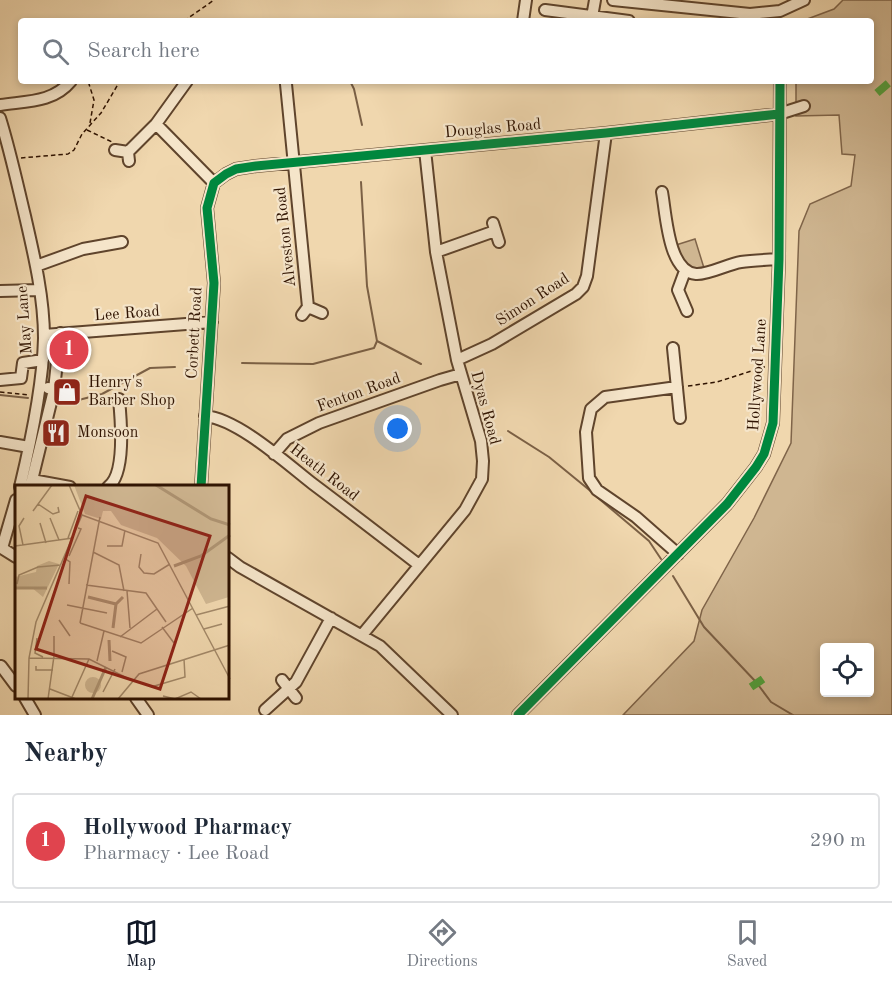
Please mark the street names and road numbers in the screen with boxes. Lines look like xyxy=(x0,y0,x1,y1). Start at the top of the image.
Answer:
street label: Douglas Road xyxy=(444,117,542,141)
street label: Alveston Road xyxy=(273,186,299,288)
street label: Simon Road xyxy=(494,271,572,329)
street label: May Lane xyxy=(15,285,35,355)
street label: Corbett Road xyxy=(185,287,205,379)
street label: Lee Road xyxy=(94,304,160,324)
street label: Hollywood Lane xyxy=(746,318,770,432)
street label: Dyas Road xyxy=(468,369,502,447)
street label: Fenton Road xyxy=(315,370,403,416)
street label: Heath Road xyxy=(287,441,361,505)

